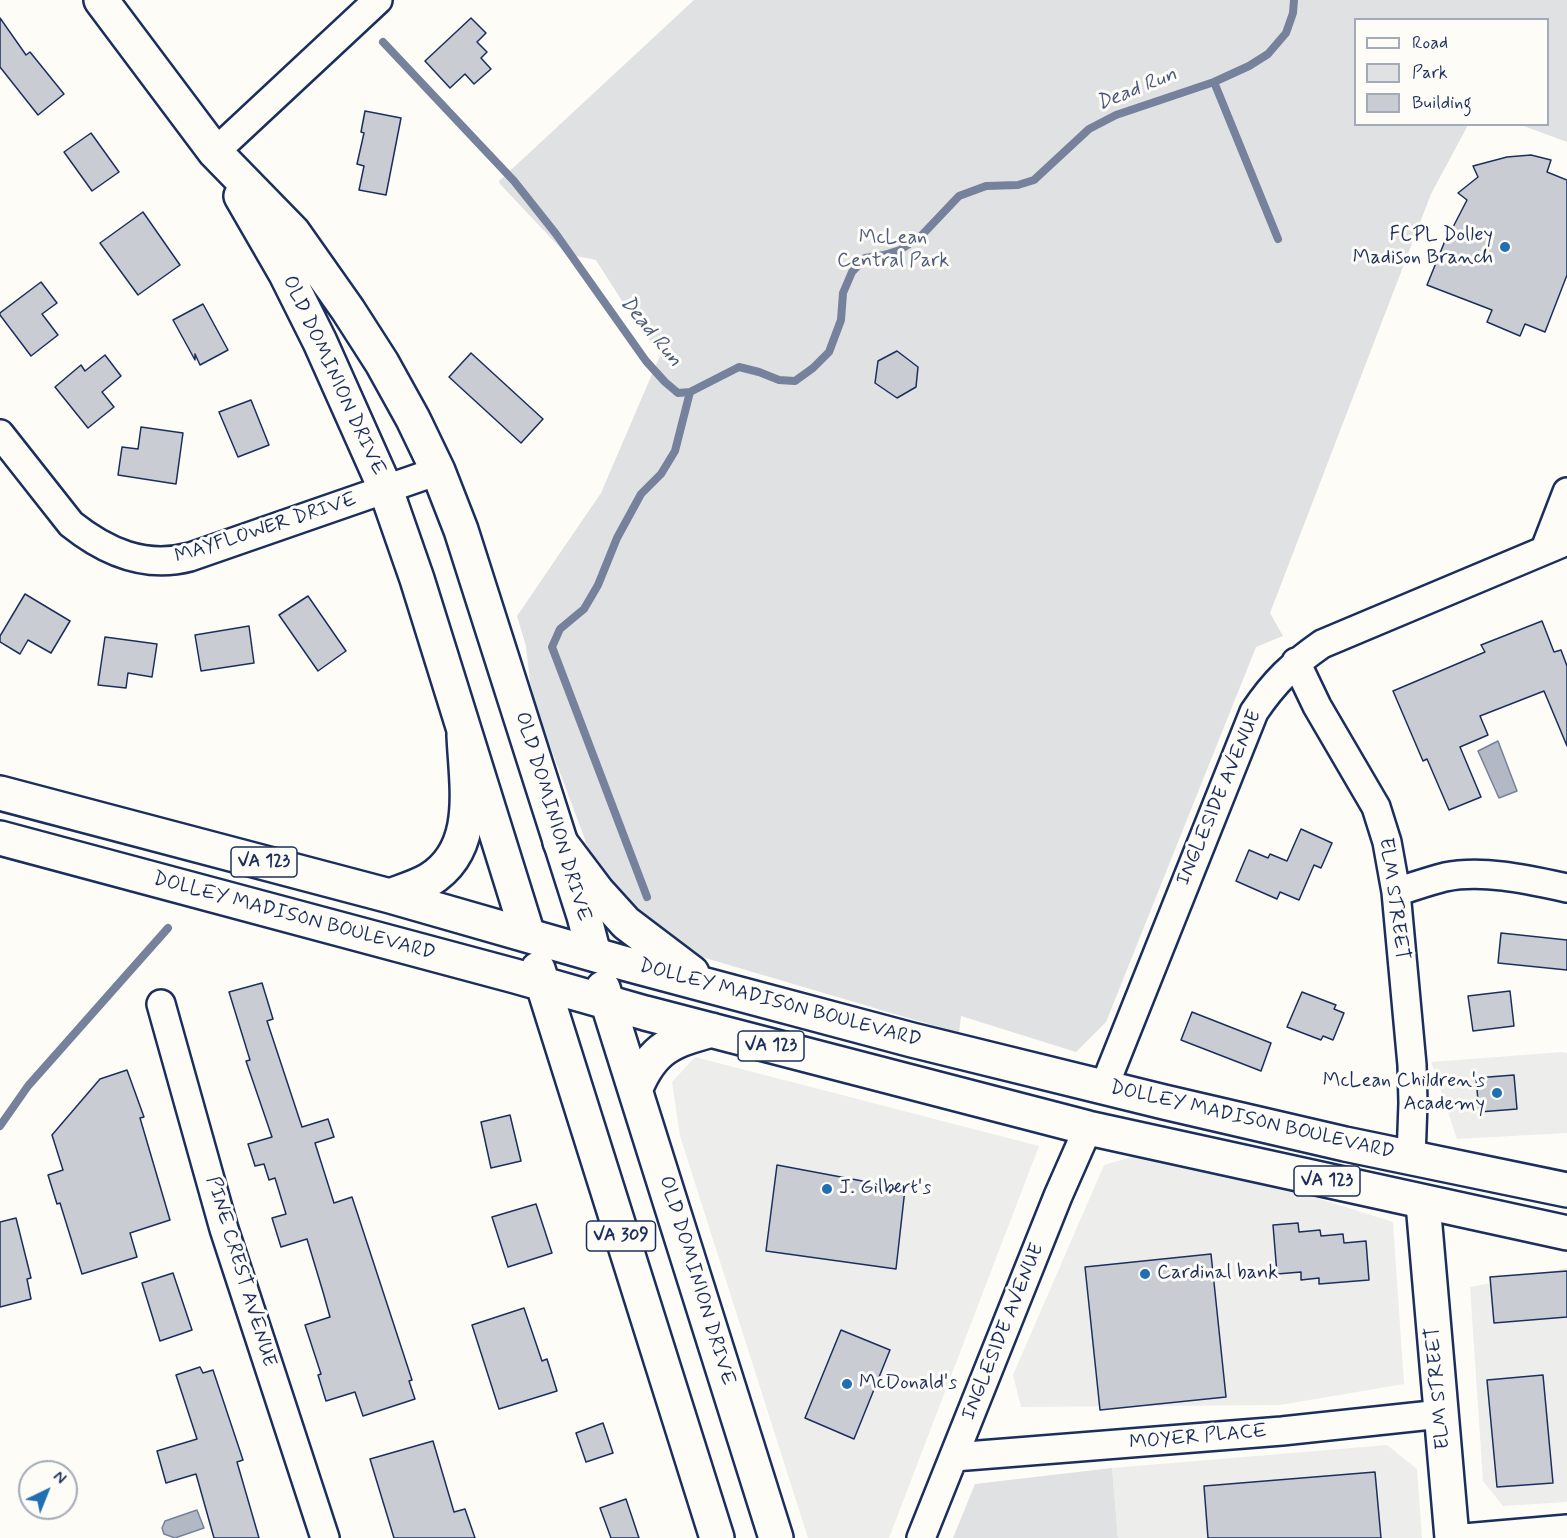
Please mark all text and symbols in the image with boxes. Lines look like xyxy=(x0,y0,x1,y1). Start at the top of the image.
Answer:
legend xyxy=(1354,18,1549,126)
text: Road xyxy=(1412,31,1448,55)
text: Park xyxy=(1412,61,1448,85)
water label: Dead Run xyxy=(1093,63,1181,117)
text: Building xyxy=(1412,91,1472,115)
place label: FCPL Dolley Madison Branch xyxy=(1353,224,1493,271)
park label: McLean Central Park xyxy=(837,227,949,274)
marker: FCPL Dolley Madison Branch xyxy=(1498,240,1512,254)
street label: OLD DOMINION DRIVE xyxy=(276,272,390,480)
water label: Dead Run xyxy=(614,291,686,373)
street label: MAYFLOWER DRIVE xyxy=(172,488,360,570)
street label: INGLESIDE AVENUE xyxy=(1172,707,1268,889)
street label: OLD DOMINION DRIVE xyxy=(509,709,595,925)
street label: ELM STREET xyxy=(1373,836,1413,962)
road number: VA 123 xyxy=(231,847,297,877)
street label: DOLLEY MADISON BOULEVARD xyxy=(150,868,438,966)
street label: DOLLEY MADISON BOULEVARD xyxy=(636,955,924,1053)
road number: VA 123 xyxy=(738,1031,804,1061)
place label: McLean Children's Academy xyxy=(1323,1070,1485,1117)
street label: DOLLEY MADISON BOULEVARD xyxy=(1107,1077,1397,1165)
marker: McLean Children's Academy xyxy=(1490,1086,1504,1100)
road number: VA 123 xyxy=(1294,1166,1360,1196)
street label: OLD DOMINION DRIVE xyxy=(653,1173,739,1389)
street label: PINE CREST AVENUE xyxy=(200,1174,280,1370)
place label: J. Gilbert's xyxy=(839,1177,931,1201)
marker: J. Gilbert's xyxy=(820,1182,834,1196)
road number: VA 309 xyxy=(586,1221,656,1251)
street label: INGLESIDE AVENUE xyxy=(958,1240,1050,1424)
place label: Cardinal bank xyxy=(1157,1262,1278,1286)
marker: Cardinal bank xyxy=(1138,1267,1152,1281)
street label: ELM STREET xyxy=(1422,1325,1456,1451)
place label: McDonald's xyxy=(859,1372,957,1396)
marker: McDonald's xyxy=(840,1377,854,1391)
street label: MOYER PLACE xyxy=(1128,1420,1268,1456)
north arrow xyxy=(18,1460,78,1520)
text: N xyxy=(48,1467,70,1489)

